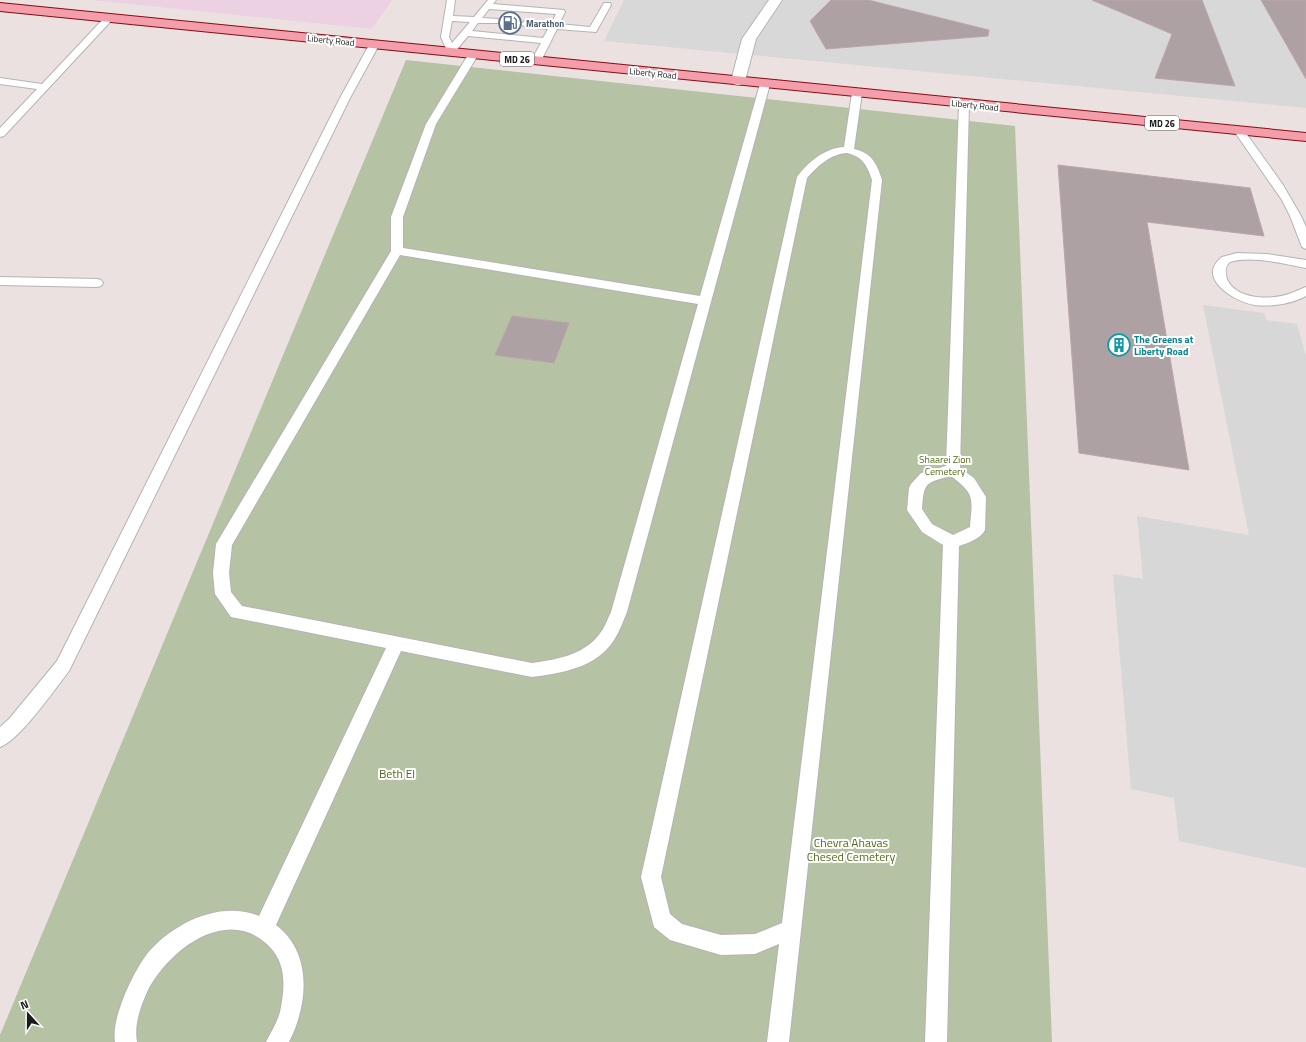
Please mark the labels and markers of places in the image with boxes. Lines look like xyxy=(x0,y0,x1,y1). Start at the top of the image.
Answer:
fuel station icon: Marathon xyxy=(497,10,523,36)
place label: Marathon xyxy=(526,17,564,30)
building icon: The Greens at Liberty Road xyxy=(1106,332,1132,358)
place label: The Greens at Liberty Road xyxy=(1134,332,1194,359)

